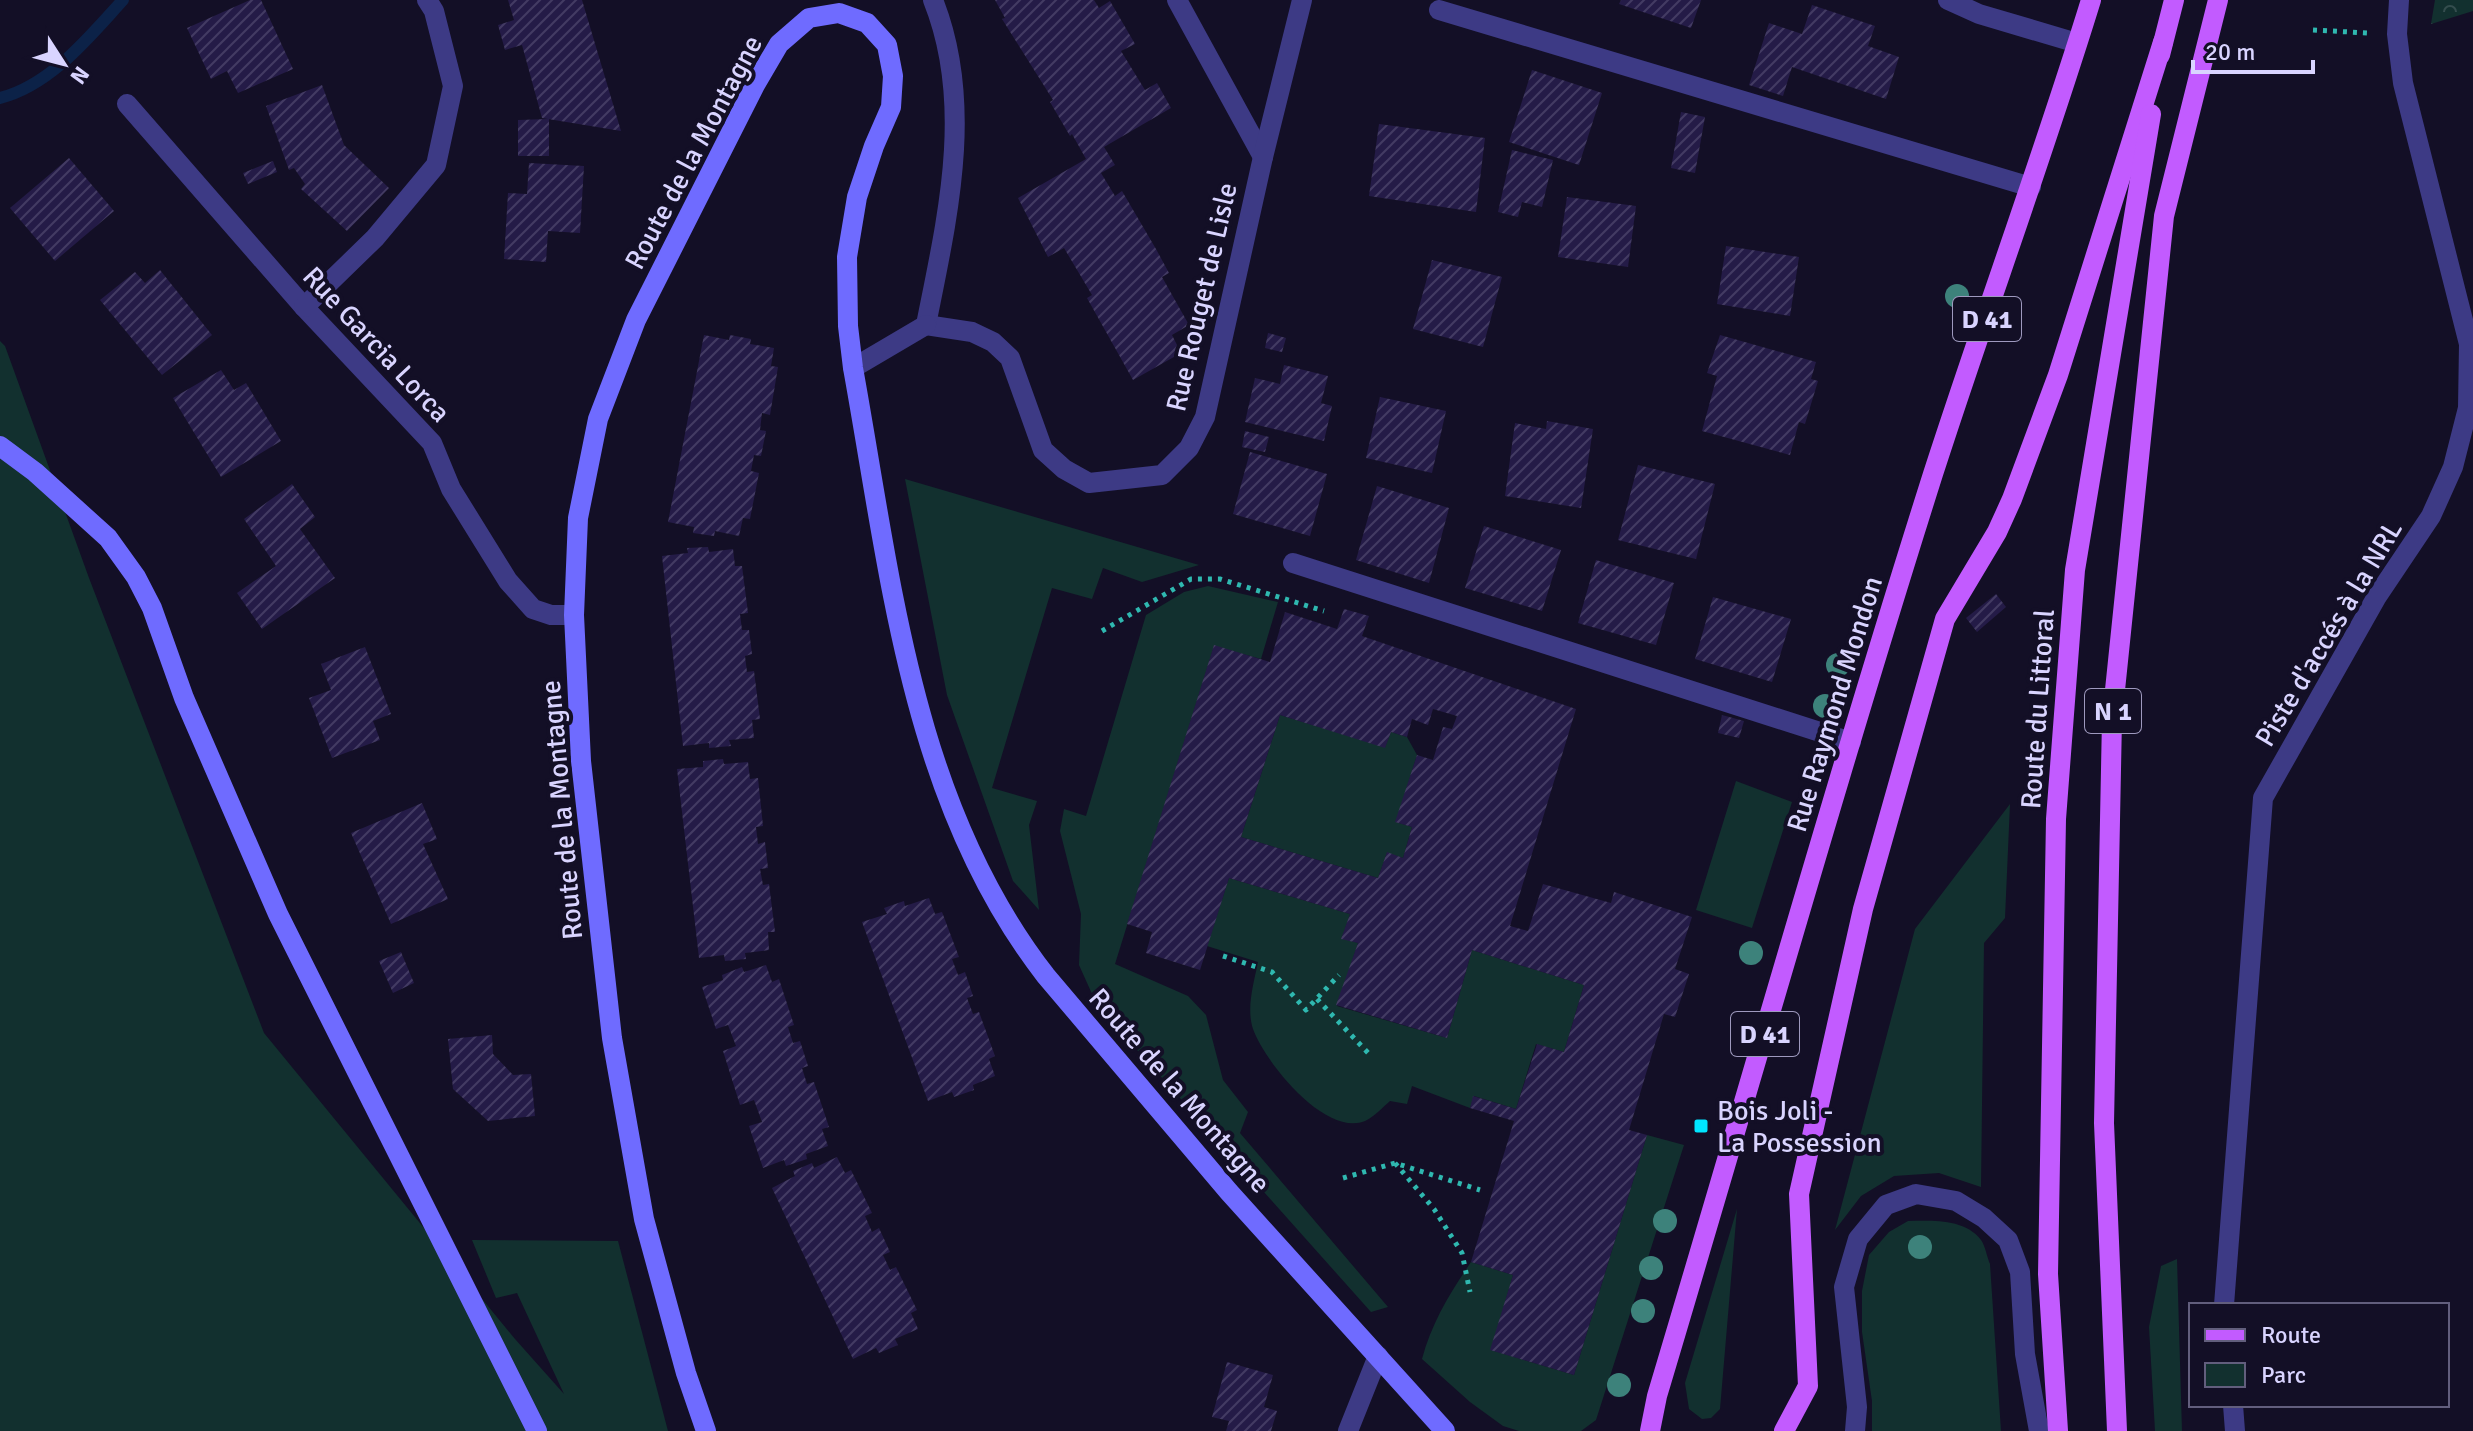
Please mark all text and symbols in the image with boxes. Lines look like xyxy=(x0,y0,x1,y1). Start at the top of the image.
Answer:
north arrow xyxy=(24,24,104,104)
scale bar xyxy=(2193,24,2313,74)
street label: Route de la Montagne xyxy=(618,30,770,275)
text: 20 m xyxy=(2205,37,2255,67)
text: N xyxy=(64,61,95,90)
street label: Rue Rouget de Lisle xyxy=(1159,180,1245,415)
street label: Rue Garcia Lorca xyxy=(295,260,457,430)
road number: D 41 xyxy=(1953,297,2021,341)
street label: Piste d'accés à la NRL xyxy=(2248,514,2410,753)
street label: Rue Raymond Mondon xyxy=(1780,572,1890,836)
street label: Route du Littoral xyxy=(2014,608,2062,810)
street label: Route de la Montagne xyxy=(534,679,590,941)
road number: N 1 xyxy=(2085,689,2141,733)
street label: Route de la Montagne xyxy=(1081,981,1277,1200)
road number: D 41 xyxy=(1731,1012,1799,1056)
place label: Bois Joli - La Possession xyxy=(1717,1094,1882,1160)
marker: Bois Joli - La Possession xyxy=(1692,1117,1710,1135)
legend xyxy=(2189,1303,2449,1407)
text: Route xyxy=(2261,1320,2321,1350)
text: Parc xyxy=(2261,1360,2306,1390)

